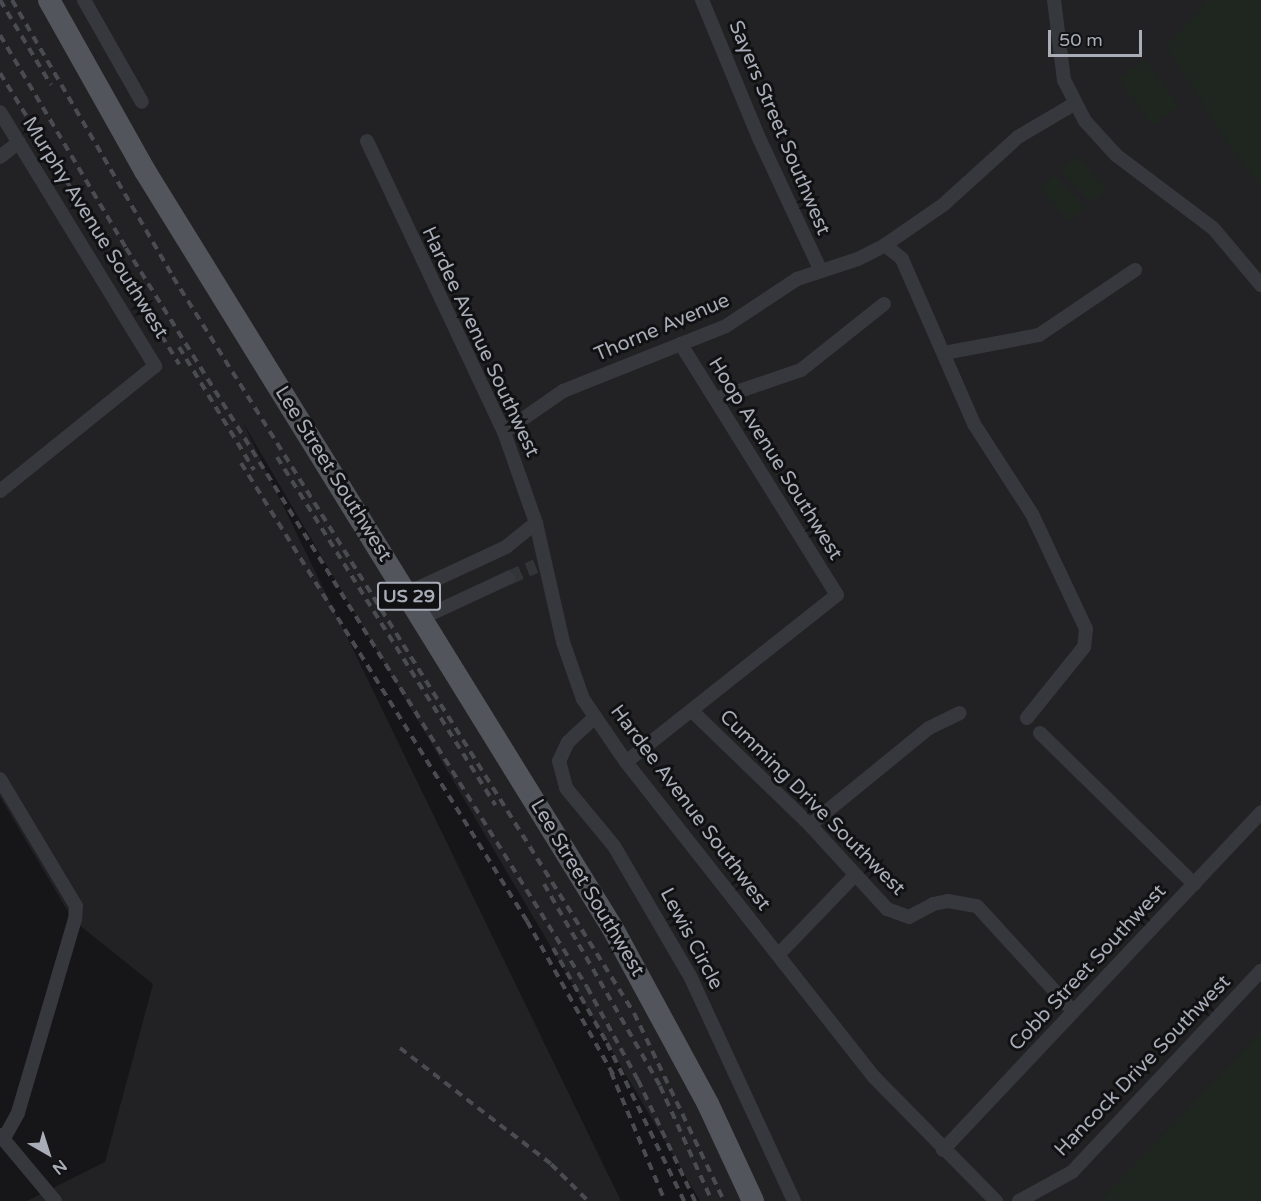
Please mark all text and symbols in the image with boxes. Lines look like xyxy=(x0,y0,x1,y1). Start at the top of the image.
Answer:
street label: Sayers Street Southwest xyxy=(723,17,835,239)
scale bar xyxy=(1051,18,1146,56)
text: 50 m xyxy=(1059,29,1103,51)
street label: Murphy Avenue Southwest xyxy=(17,113,173,343)
street label: Hardee Avenue Southwest xyxy=(416,223,544,461)
street label: Thorne Avenue xyxy=(591,289,733,367)
street label: Hoop Avenue Southwest xyxy=(703,353,847,565)
street label: Lee Street Southwest xyxy=(269,382,397,566)
road number: US 29 xyxy=(376,581,442,611)
street label: Hardee Avenue Southwest xyxy=(605,700,775,916)
street label: Cumming Drive Southwest xyxy=(714,705,910,901)
street label: Lee Street Southwest xyxy=(525,795,649,981)
street label: Cobb Street Southwest xyxy=(1005,880,1171,1056)
street label: Lewis Circle xyxy=(654,884,728,994)
street label: Hancock Drive Southwest xyxy=(1050,970,1236,1162)
north arrow xyxy=(18,1123,78,1183)
text: N xyxy=(48,1155,71,1179)

